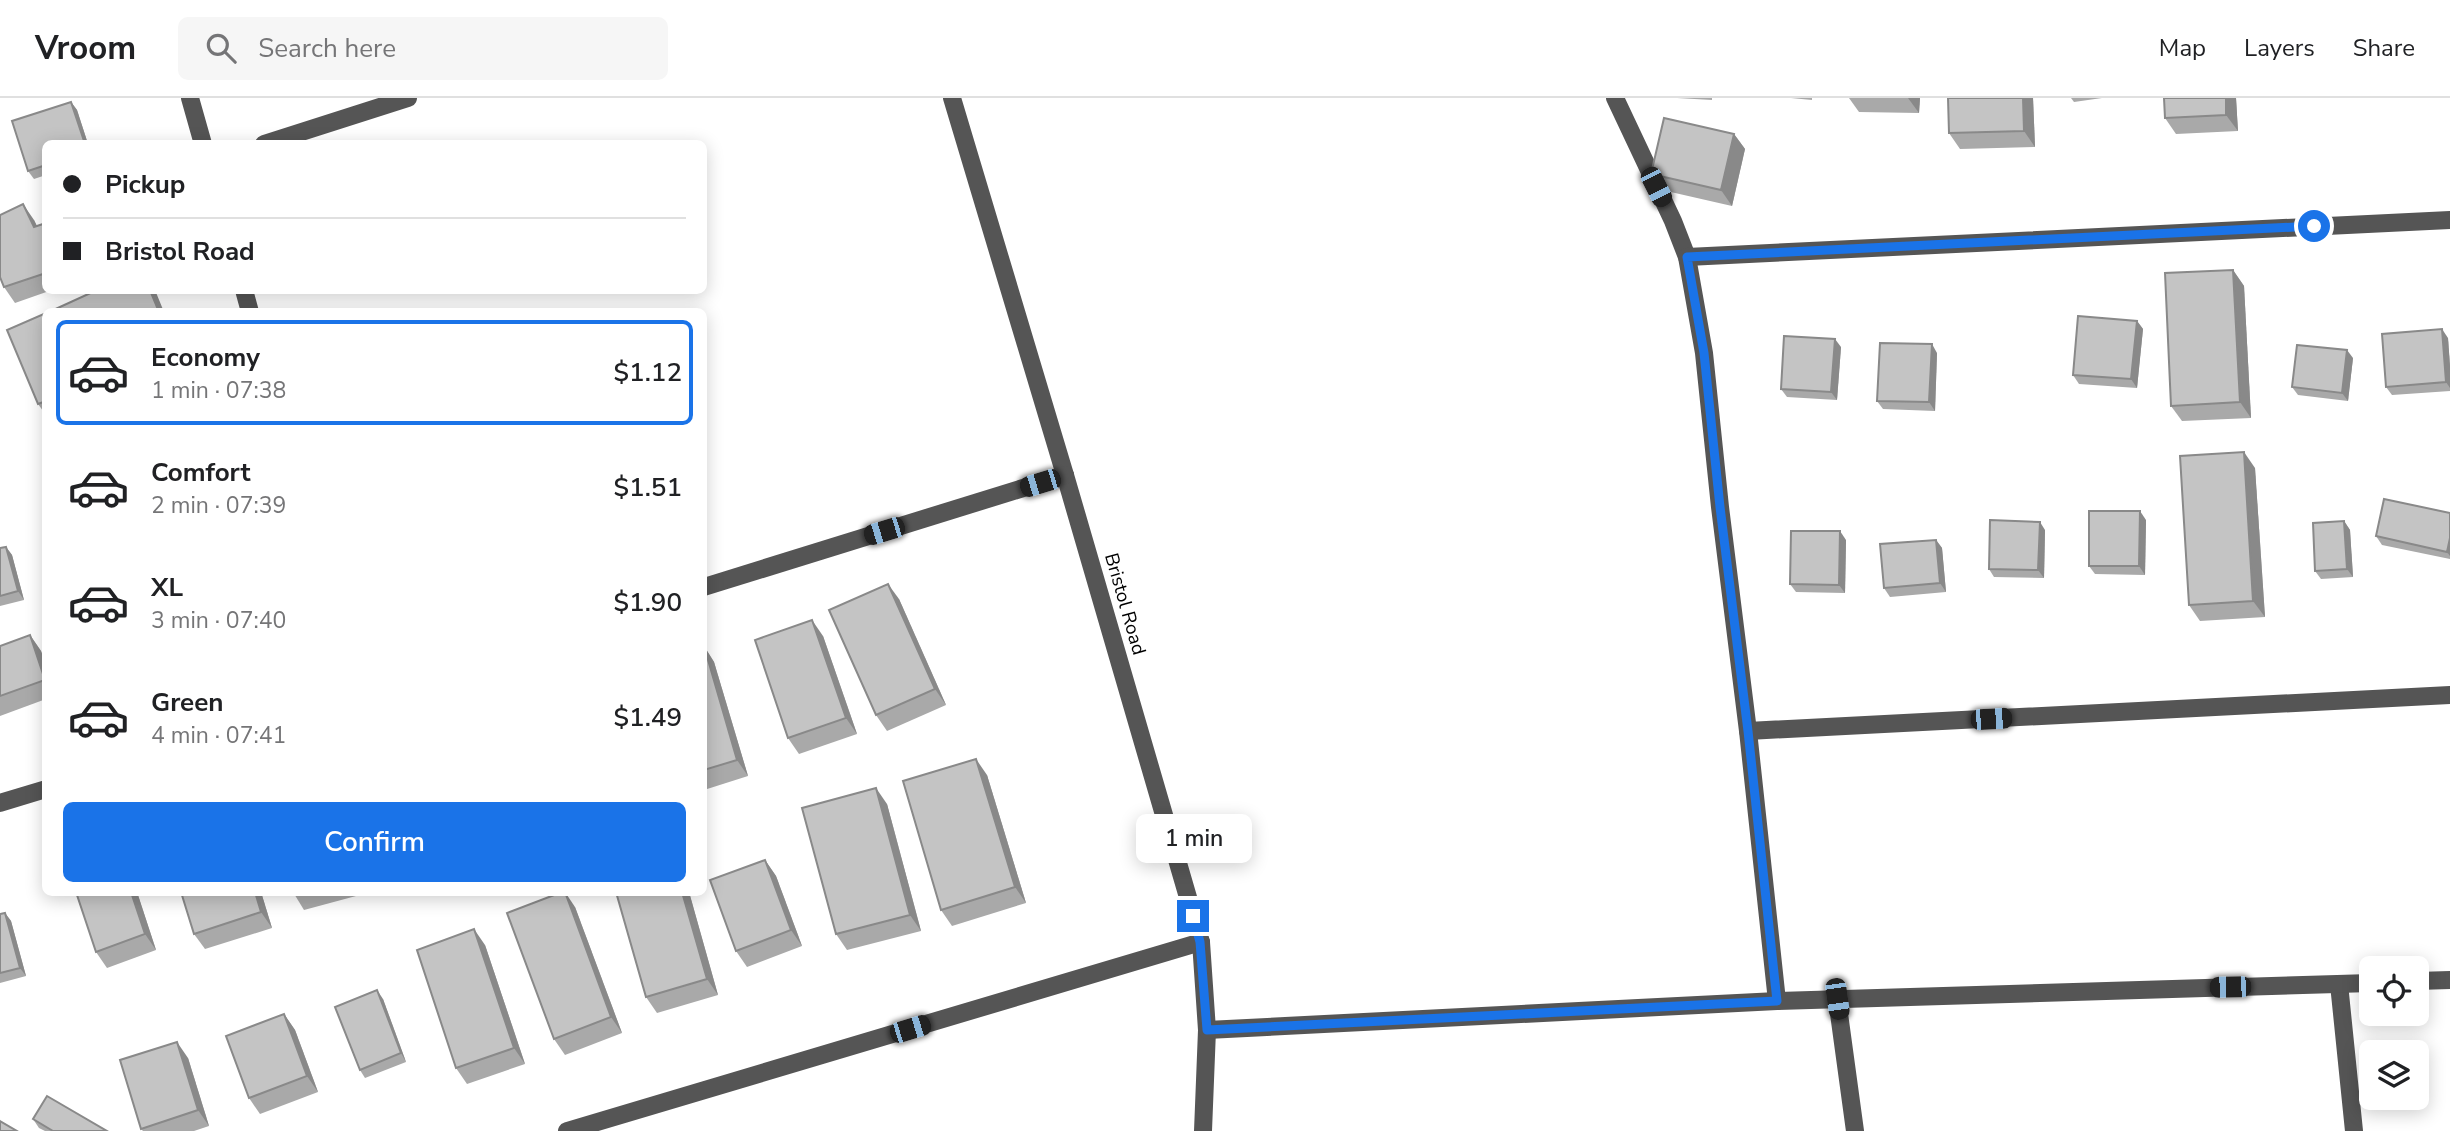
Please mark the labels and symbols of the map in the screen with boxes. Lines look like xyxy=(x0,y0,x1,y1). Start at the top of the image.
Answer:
car xyxy=(1638,164,1675,210)
route start xyxy=(2298,210,2330,242)
car xyxy=(1017,467,1064,499)
car xyxy=(861,515,908,547)
street label: Bristol Road xyxy=(1098,550,1152,658)
car xyxy=(1970,707,2013,731)
callout: 1 min xyxy=(1135,814,1251,864)
route end xyxy=(1177,900,1209,932)
car xyxy=(2209,976,2252,998)
car xyxy=(1824,977,1851,1021)
car xyxy=(887,1013,934,1045)

